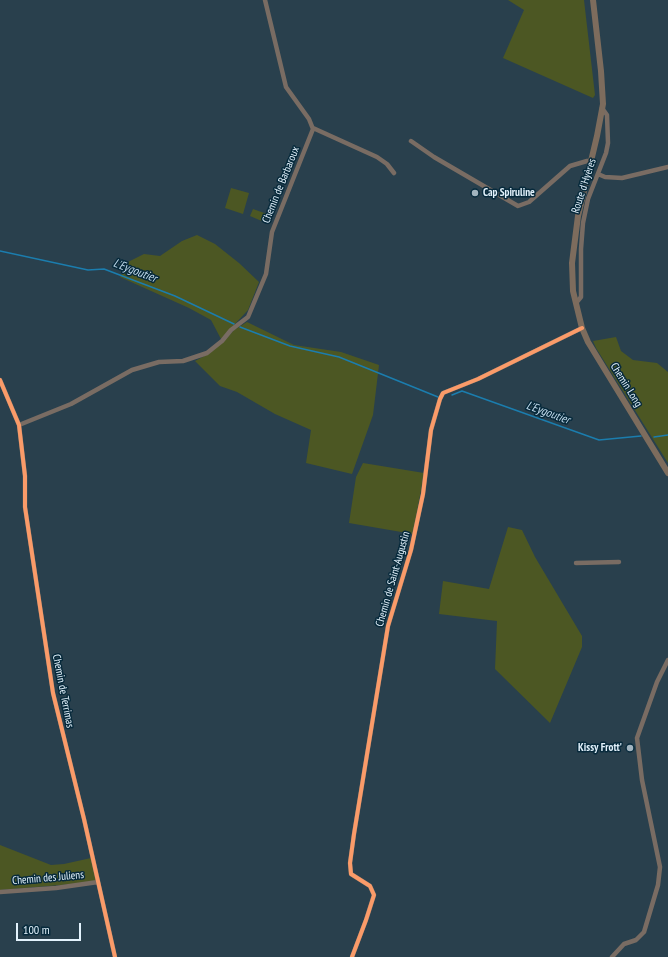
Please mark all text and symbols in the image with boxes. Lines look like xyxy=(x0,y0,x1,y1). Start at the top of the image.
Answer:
street label: Chemin de Barbaroux xyxy=(260,145,302,225)
street label: Route d'Hyères xyxy=(569,157,599,215)
place label: Cap Spiruline xyxy=(483,186,535,200)
marker: Cap Spiruline xyxy=(470,188,480,198)
water label: L'Eygoutier xyxy=(111,256,159,286)
street label: Chemin Long xyxy=(607,360,645,410)
water label: L'Eygoutier xyxy=(524,398,572,428)
street label: Chemin de Saint-Augustin xyxy=(373,530,413,628)
street label: Chemin de Terrimas xyxy=(49,653,77,729)
place label: Kissy Frott' xyxy=(578,741,622,755)
marker: Kissy Frott' xyxy=(625,743,635,753)
street label: Chemin des Juliens xyxy=(12,868,84,888)
scale bar xyxy=(18,915,83,941)
text: 100 m xyxy=(23,922,50,937)

